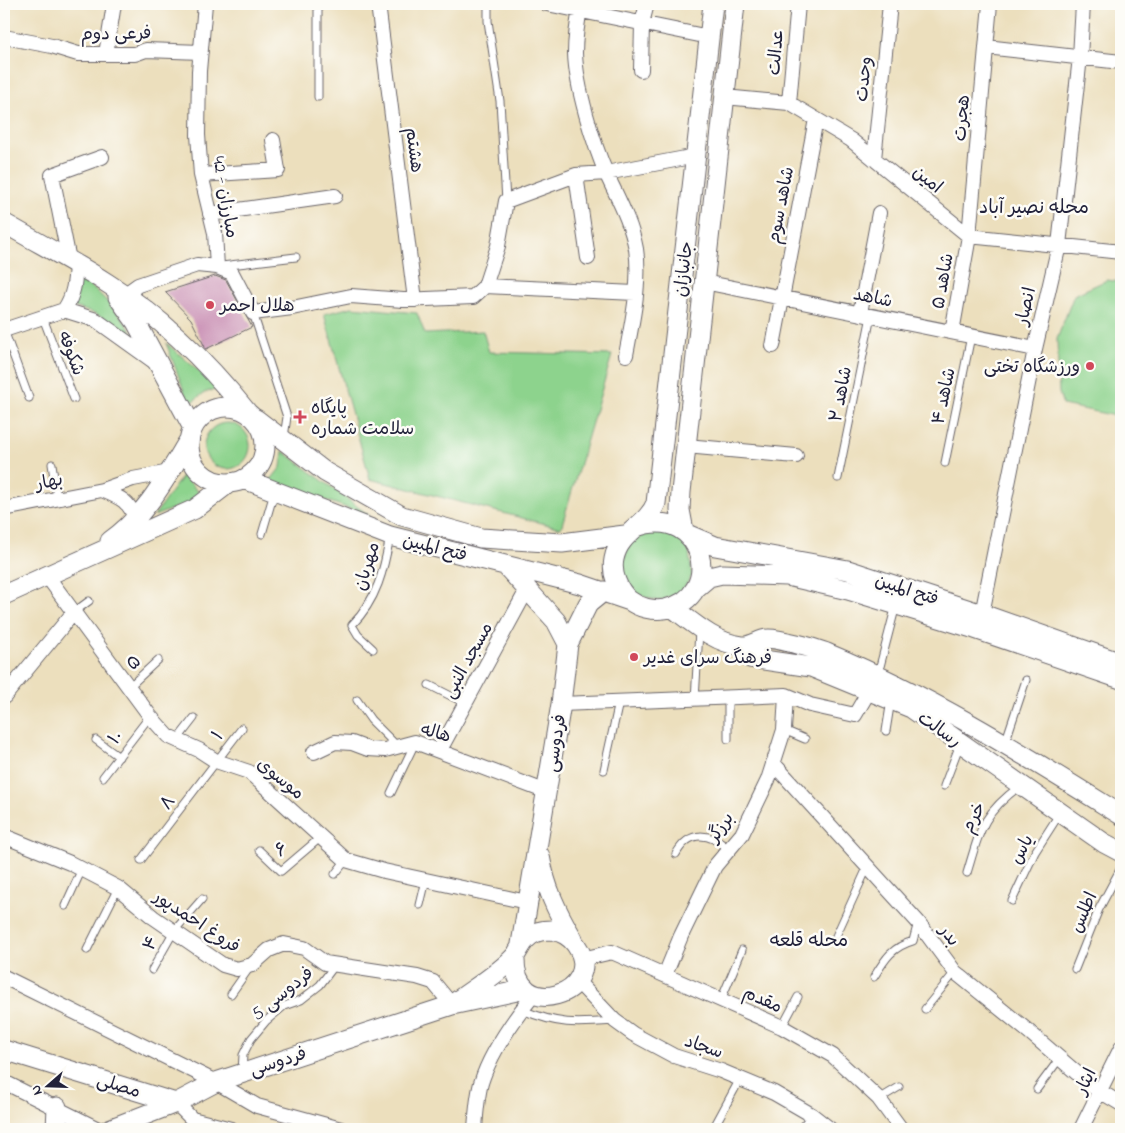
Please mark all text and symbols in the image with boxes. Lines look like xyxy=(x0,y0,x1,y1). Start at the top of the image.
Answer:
street label: فرعی دوم xyxy=(80,21,152,49)
street label: عدالت xyxy=(762,28,792,76)
street label: وحدت xyxy=(850,55,880,103)
street label: هجرت xyxy=(948,94,978,143)
street label: هشتم xyxy=(397,126,429,174)
street label: مبارزان - 42 xyxy=(204,154,244,240)
street label: امین xyxy=(906,160,947,201)
street label: شاهد سوم xyxy=(762,165,802,246)
district label: محله نصیر آباد xyxy=(979,195,1089,222)
street label: جانبازان xyxy=(669,240,701,299)
street label: شاهد ۵ xyxy=(926,251,962,311)
street label: شاهد xyxy=(851,282,895,316)
street label: انصار xyxy=(1009,285,1044,330)
place label: هلال احمر xyxy=(218,294,294,320)
marker: هلال احمر xyxy=(204,299,216,311)
street label: شکوفه xyxy=(50,328,90,380)
place label: ورزشگاه تختی xyxy=(984,355,1080,381)
marker: ورزشگاه تختی xyxy=(1084,360,1096,372)
street label: شاهد ۲ xyxy=(824,364,860,424)
street label: شاهد ۴ xyxy=(926,366,964,427)
place label: پایگاه سلامت شماره xyxy=(311,396,414,443)
marker: پایگاه سلامت شماره xyxy=(293,410,307,424)
street label: بهار xyxy=(32,468,65,499)
street label: فتح المبین xyxy=(400,528,470,569)
street label: مهربان xyxy=(348,539,388,594)
street label: فتح المبین xyxy=(871,568,942,613)
street label: مسجد النبی xyxy=(437,618,500,704)
place label: فرهنگ سرای غدیر xyxy=(642,646,772,672)
street label: ۵ xyxy=(121,650,148,677)
marker: فرهنگ سرای غدیر xyxy=(628,651,640,663)
street label: رسالت xyxy=(912,706,966,755)
street label: فردوسی xyxy=(540,712,574,774)
street label: هاله xyxy=(418,717,453,750)
street label: ۱۰ xyxy=(103,725,131,751)
street label: ۱ xyxy=(206,726,231,747)
street label: موسوی xyxy=(250,752,309,807)
street label: ۸ xyxy=(154,790,183,816)
street label: خرم xyxy=(956,798,994,838)
street label: برزگر xyxy=(701,808,741,850)
street label: یاس xyxy=(1004,830,1041,869)
street label: ۶ xyxy=(270,837,294,864)
street label: فروغ احمدپور xyxy=(146,884,245,961)
street label: اطلس xyxy=(1064,888,1105,937)
street label: بدر xyxy=(930,918,965,952)
district label: محله قلعه xyxy=(770,928,848,955)
street label: ۴ xyxy=(137,932,166,956)
street label: 5 فردوسی xyxy=(247,961,320,1028)
street label: مقدم xyxy=(738,981,786,1021)
street label: سجاد xyxy=(681,1029,726,1067)
street label: فردوسی xyxy=(247,1042,310,1084)
north arrow xyxy=(22,1060,72,1110)
street label: ایثار xyxy=(1068,1064,1104,1101)
street label: مصلی xyxy=(93,1068,144,1106)
text: N xyxy=(26,1082,49,1098)

